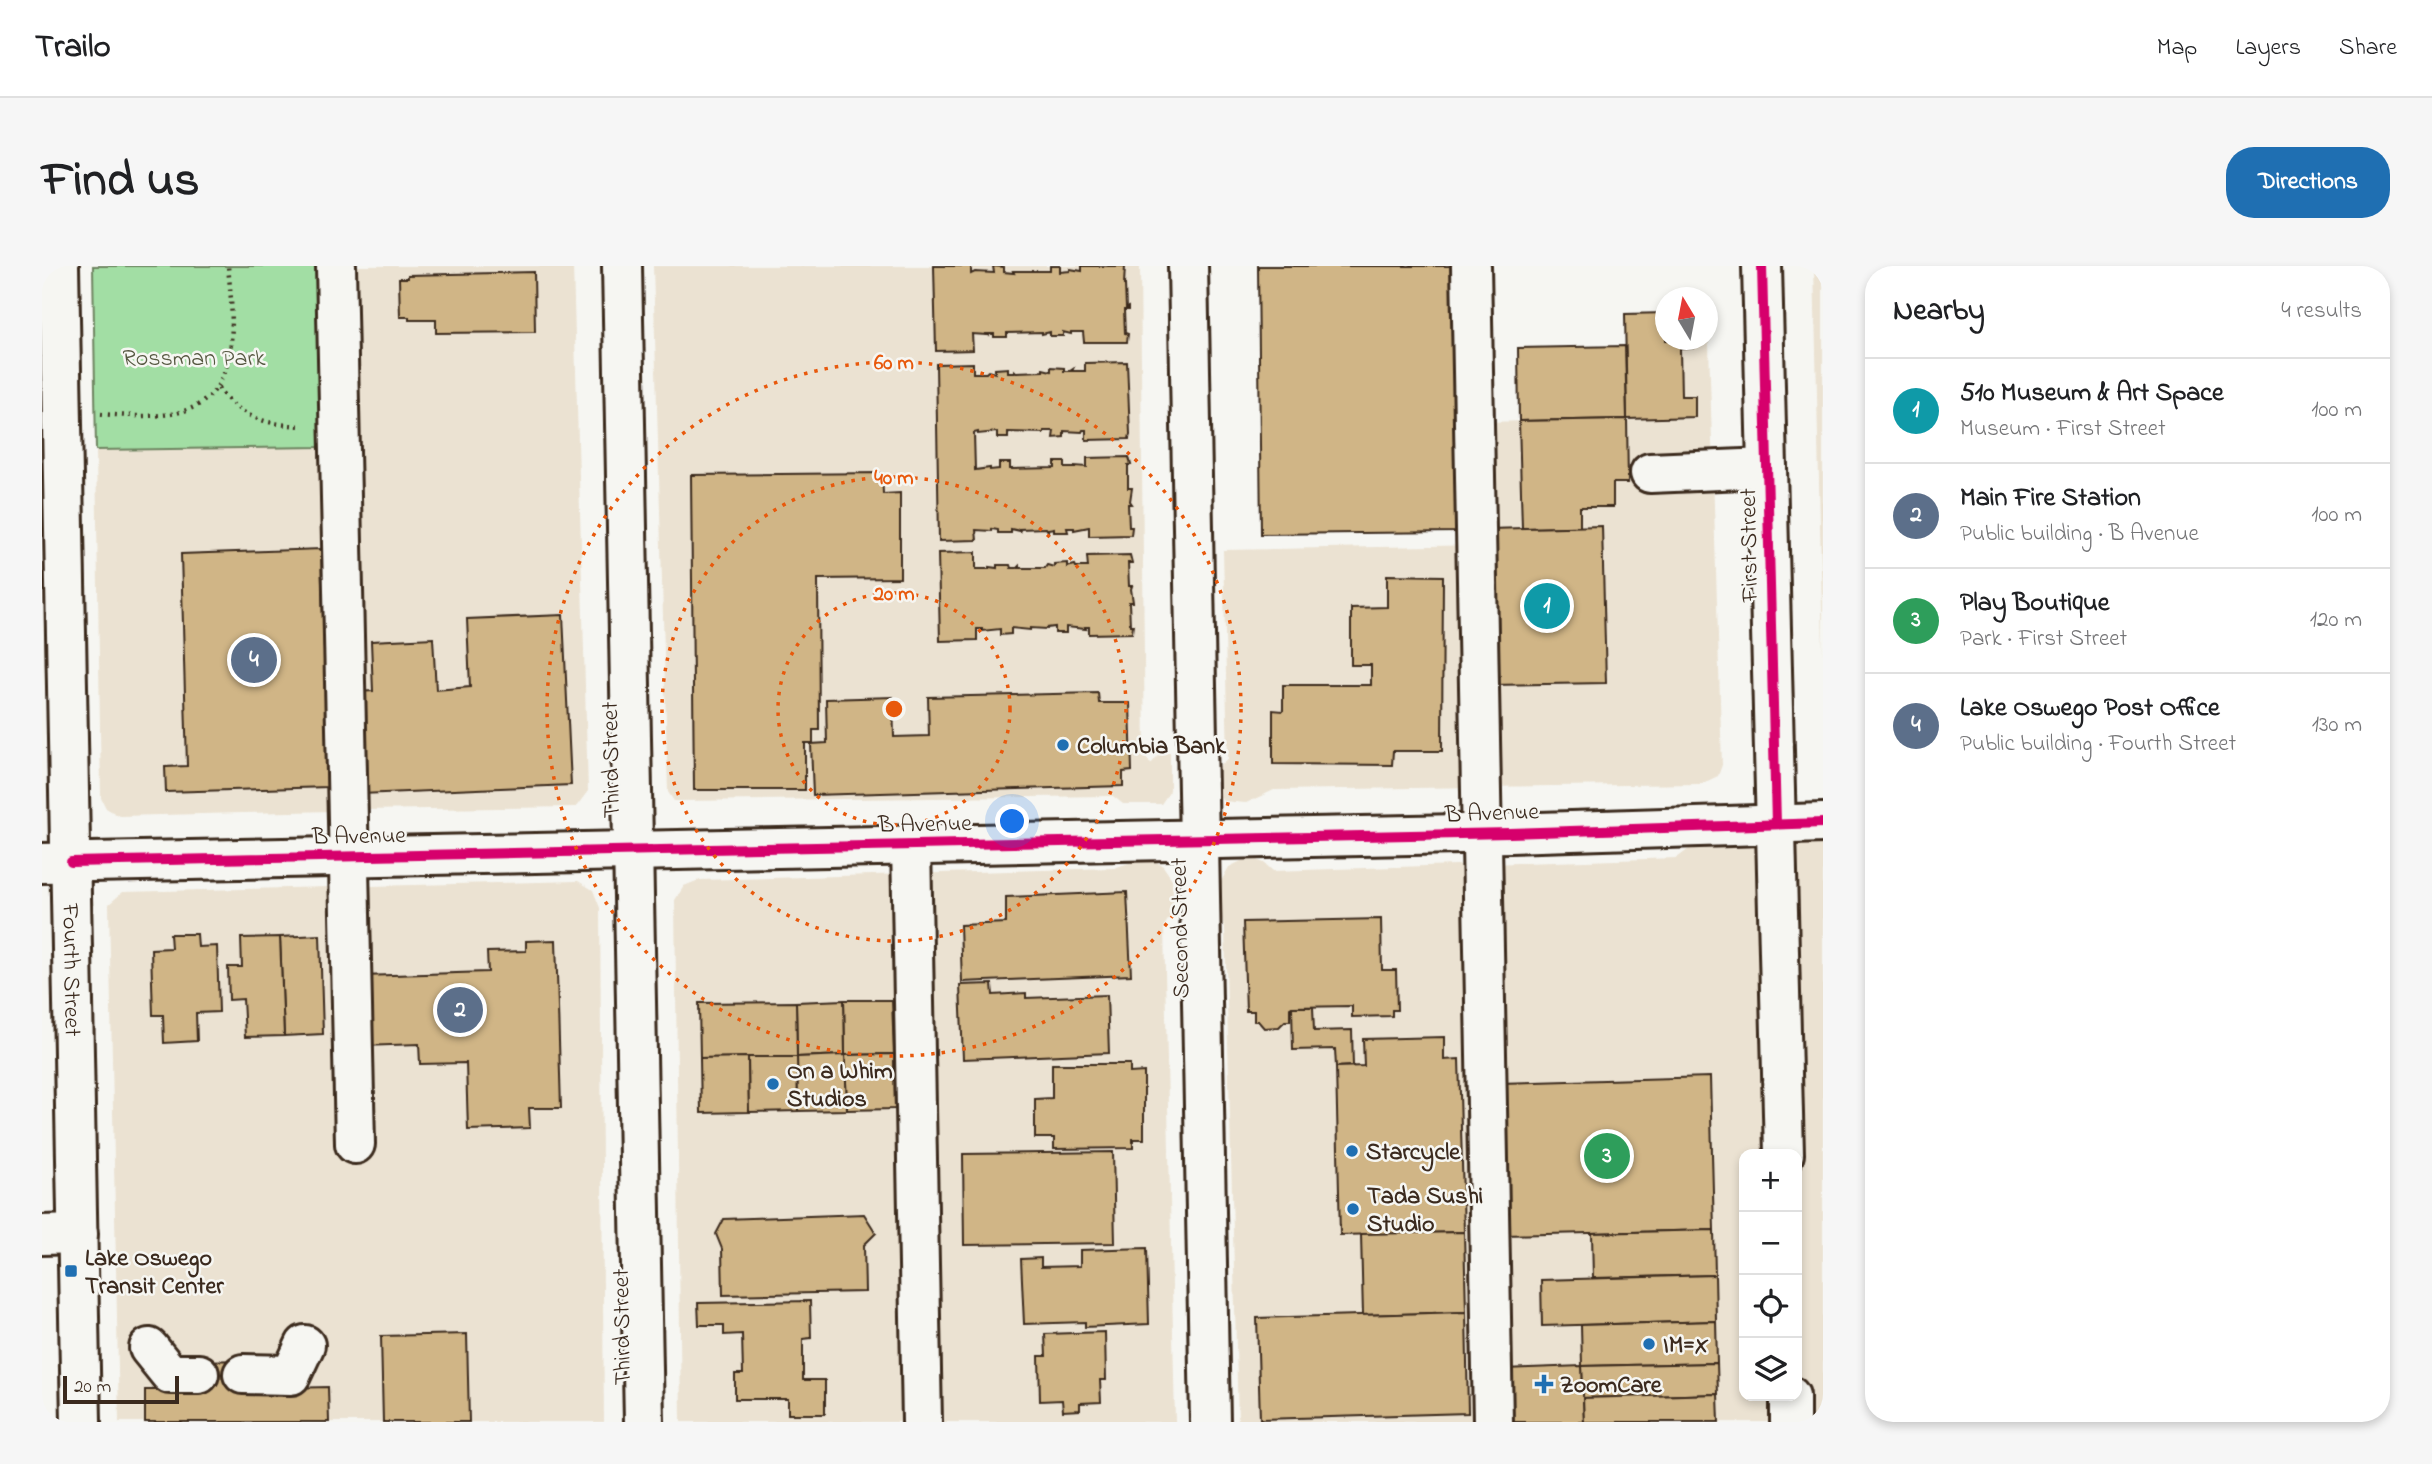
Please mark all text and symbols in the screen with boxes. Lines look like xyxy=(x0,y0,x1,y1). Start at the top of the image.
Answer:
text: Trailo xyxy=(35,24,111,72)
text: Map xyxy=(2157,31,2197,66)
text: Layers xyxy=(2235,31,2301,66)
text: Share xyxy=(2339,31,2397,66)
text: Find us xyxy=(42,146,199,218)
button: Directions xyxy=(2226,147,2390,218)
north arrow xyxy=(1655,287,1718,350)
text: Nearby xyxy=(1893,290,1985,334)
text: 4 results xyxy=(2281,295,2362,328)
park label: Rossman Park xyxy=(123,342,266,377)
text: 60 m xyxy=(874,349,914,379)
text: 510 Museum & Art Space xyxy=(1960,375,2224,413)
text: 1 xyxy=(1912,394,1920,427)
text: 100 m xyxy=(2311,394,2362,427)
text: Museum · First Street xyxy=(1960,413,2166,446)
text: 40 m xyxy=(874,464,914,494)
text: Main Fire Station xyxy=(1960,480,2141,518)
street label: First Street xyxy=(1732,488,1769,603)
text: 2 xyxy=(1910,499,1922,532)
text: 100 m xyxy=(2311,499,2362,532)
text: Public building · B Avenue xyxy=(1960,518,2199,551)
text: 20 m xyxy=(872,580,915,610)
pin: 1 xyxy=(1524,580,1570,632)
text: Play Boutique xyxy=(1960,585,2109,623)
text: 3 xyxy=(1911,604,1921,637)
text: 120 m xyxy=(2310,604,2362,637)
text: Park · First Street xyxy=(1960,623,2127,656)
pin: 4 xyxy=(231,634,277,686)
text: Lake Oswego Post Office xyxy=(1960,690,2220,728)
centre of rings xyxy=(882,697,906,721)
street label: Third Street xyxy=(594,701,631,819)
text: 4 xyxy=(1911,709,1921,742)
text: 130 m xyxy=(2312,709,2362,742)
text: Public building · Fourth Street xyxy=(1960,728,2236,761)
place label: Columbia Bank xyxy=(1077,730,1226,765)
marker: Columbia Bank xyxy=(1055,737,1071,753)
street label: B Avenue xyxy=(1444,795,1540,834)
your location xyxy=(995,804,1029,838)
street label: B Avenue xyxy=(877,807,973,844)
street label: B Avenue xyxy=(311,819,407,856)
street label: Second Street xyxy=(1163,857,1200,999)
street label: Fourth Street xyxy=(51,902,89,1037)
pin: 2 xyxy=(437,984,483,1036)
place label: On a Whim Studios xyxy=(787,1055,893,1118)
marker: On a Whim Studios xyxy=(765,1076,781,1092)
pin: 3 xyxy=(1584,1130,1630,1182)
place label: Starcycle xyxy=(1366,1136,1461,1172)
marker: Starcycle xyxy=(1344,1143,1360,1159)
map controls xyxy=(1739,1149,1802,1401)
button: + xyxy=(1739,1149,1802,1212)
place label: Tada Sushi Studio xyxy=(1367,1180,1483,1243)
marker: Tada Sushi Studio xyxy=(1345,1201,1361,1217)
button: − xyxy=(1739,1212,1802,1275)
place label: Lake Oswego Transit Center xyxy=(85,1242,224,1305)
marker: Lake Oswego Transit Center xyxy=(63,1263,79,1279)
street label: Third Street xyxy=(605,1268,642,1386)
button: locate xyxy=(1739,1275,1802,1338)
place label: IM=X xyxy=(1663,1329,1709,1364)
marker: IM=X xyxy=(1641,1336,1657,1352)
button: layers xyxy=(1739,1338,1802,1401)
place label: ZoomCare xyxy=(1560,1369,1663,1404)
scale bar xyxy=(63,1373,178,1405)
text: 20 m xyxy=(74,1374,111,1401)
marker: ZoomCare xyxy=(1534,1374,1554,1394)

